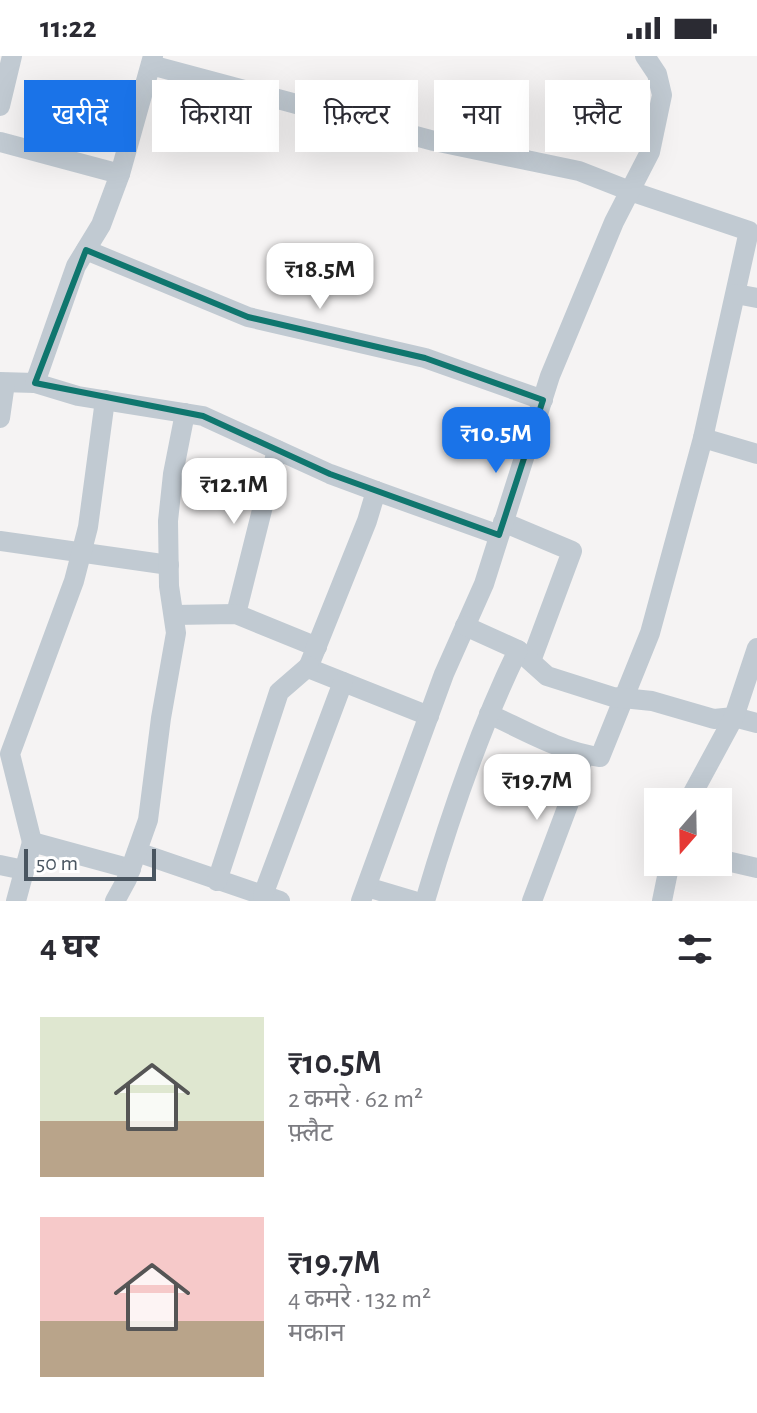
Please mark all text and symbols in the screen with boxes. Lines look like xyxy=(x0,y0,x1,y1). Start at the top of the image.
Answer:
text: 11:22 xyxy=(40,13,97,43)
chip: खरीदें xyxy=(24,80,136,152)
chip: किराया xyxy=(152,80,279,152)
chip: फ़िल्टर xyxy=(295,80,418,152)
chip: नया xyxy=(434,80,529,152)
chip: फ़्लैट xyxy=(545,80,650,152)
pin: ₹18.5M xyxy=(255,243,385,311)
text: ₹18.5M xyxy=(285,256,355,282)
pin: ₹10.5M xyxy=(431,407,561,475)
text: ₹10.5M xyxy=(460,420,532,446)
pin: ₹12.1M xyxy=(169,458,299,526)
text: ₹12.1M xyxy=(200,471,268,497)
pin: ₹19.7M xyxy=(472,754,602,822)
text: ₹19.7M xyxy=(502,767,572,793)
north arrow xyxy=(644,788,732,876)
map controls xyxy=(644,788,732,876)
scale bar xyxy=(24,845,156,881)
text: 50 m xyxy=(36,852,78,874)
icon: filters xyxy=(673,927,717,971)
text: 4 घर xyxy=(40,930,99,964)
text: ₹10.5M xyxy=(288,1046,382,1080)
icon: home xyxy=(104,1049,200,1145)
text: 2 कमरे · 62 m² xyxy=(288,1086,423,1112)
text: फ़्लैट xyxy=(288,1120,333,1146)
text: ₹19.7M xyxy=(288,1246,380,1280)
icon: home xyxy=(104,1249,200,1345)
text: 4 कमरे · 132 m² xyxy=(288,1286,431,1312)
text: मकान xyxy=(288,1320,345,1346)

